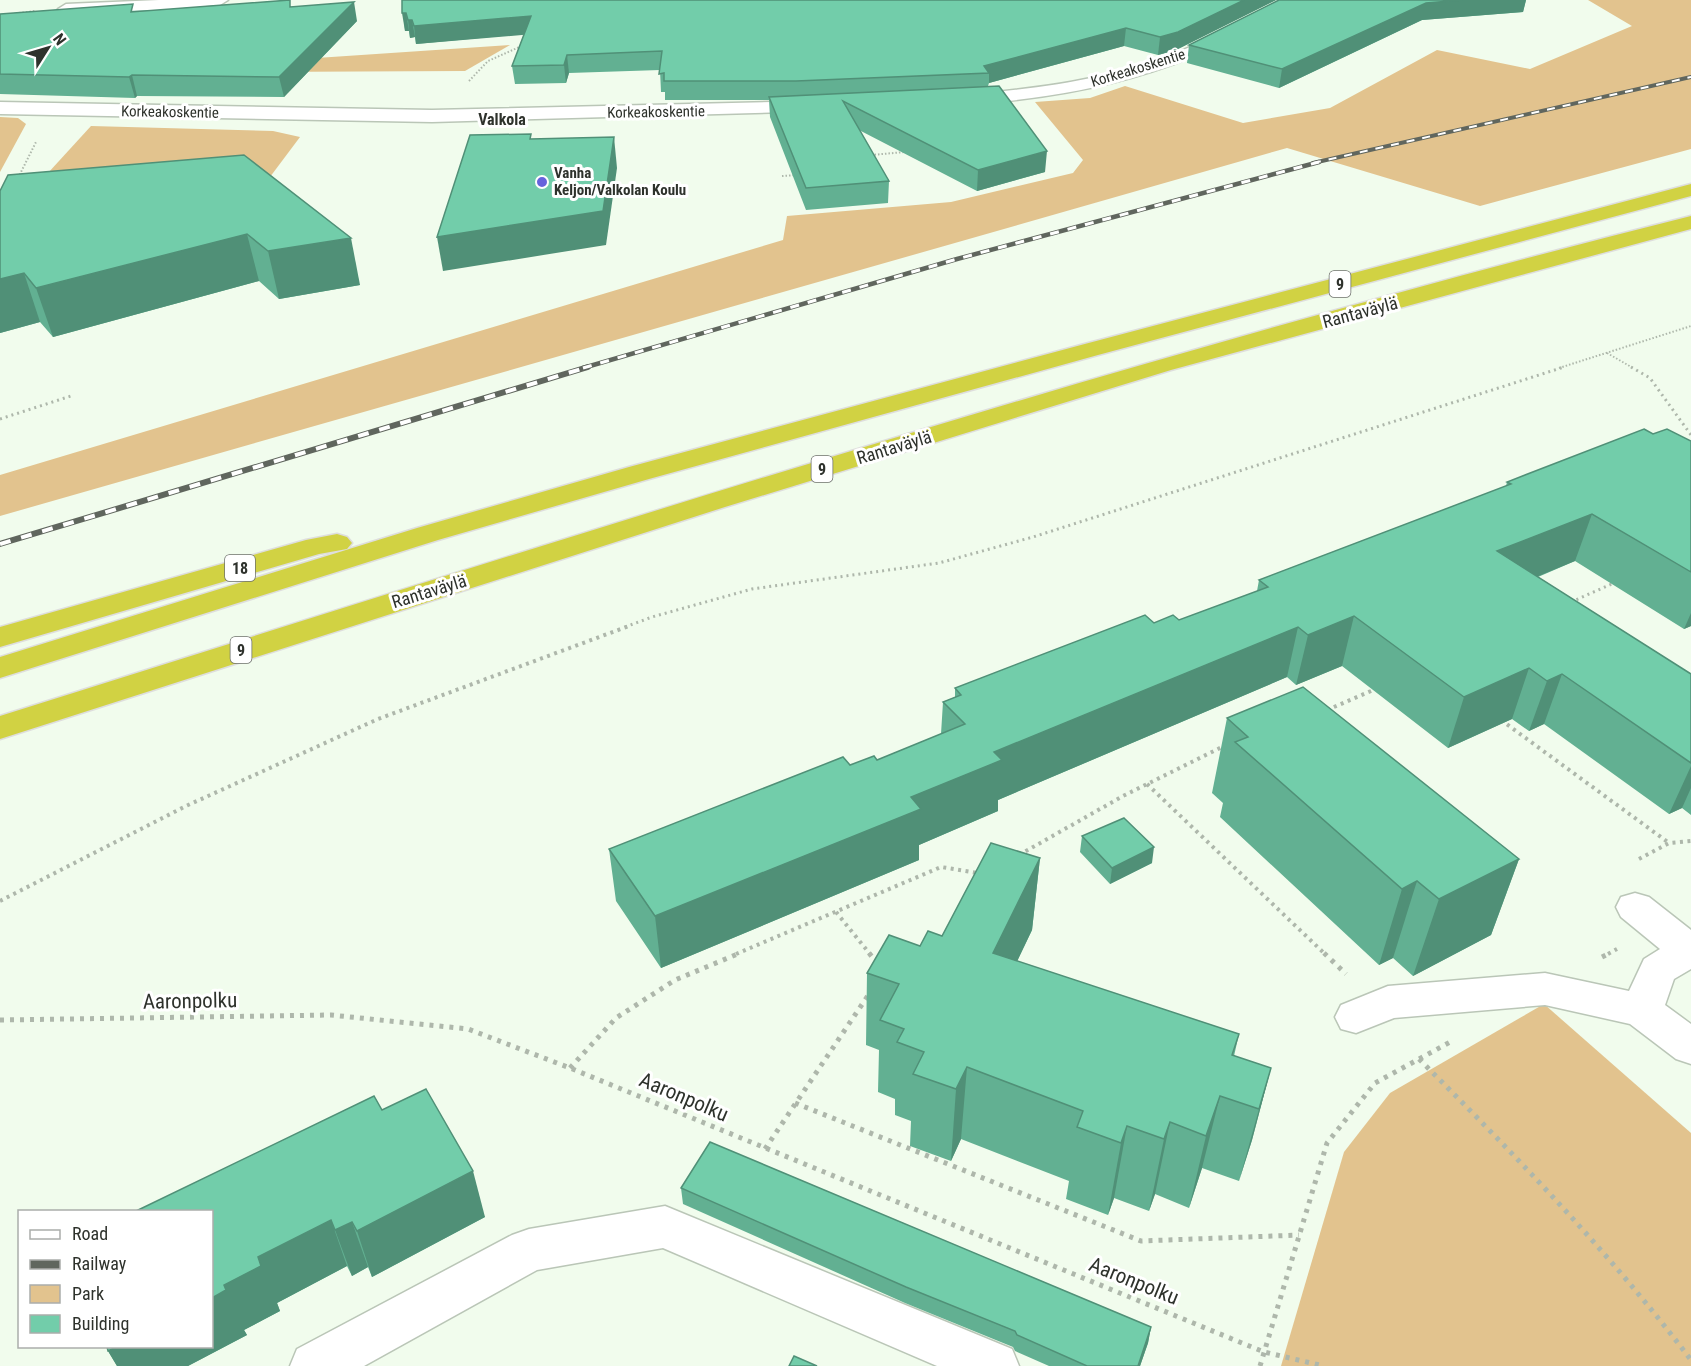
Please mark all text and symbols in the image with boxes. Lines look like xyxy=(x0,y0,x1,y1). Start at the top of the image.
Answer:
north arrow xyxy=(18,18,78,78)
text: N xyxy=(49,30,70,49)
street label: Korkeakoskentie xyxy=(1089,45,1187,91)
street label: Korkeakoskentie xyxy=(121,102,219,122)
street label: Korkeakoskentie xyxy=(607,102,705,122)
district label: Valkola xyxy=(478,110,526,129)
place label: Vanha Keljon/Valkolan Koulu xyxy=(554,164,686,199)
marker: Vanha Keljon/Valkolan Koulu xyxy=(535,175,549,189)
road number: 9 xyxy=(1330,271,1350,297)
street label: Rantaväylä xyxy=(1320,292,1400,332)
street label: Rantaväylä xyxy=(854,426,934,468)
road number: 9 xyxy=(812,456,832,482)
road number: 18 xyxy=(225,555,255,581)
street label: Rantaväylä xyxy=(389,570,469,612)
road number: 9 xyxy=(230,637,252,663)
street label: Aaronpolku xyxy=(143,988,237,1014)
street label: Aaronpolku xyxy=(636,1068,732,1126)
legend xyxy=(18,1210,213,1348)
text: Road xyxy=(72,1223,108,1244)
street label: Aaronpolku xyxy=(1086,1252,1182,1310)
text: Railway xyxy=(72,1253,127,1274)
text: Park xyxy=(72,1283,104,1304)
text: Building xyxy=(72,1313,129,1334)

